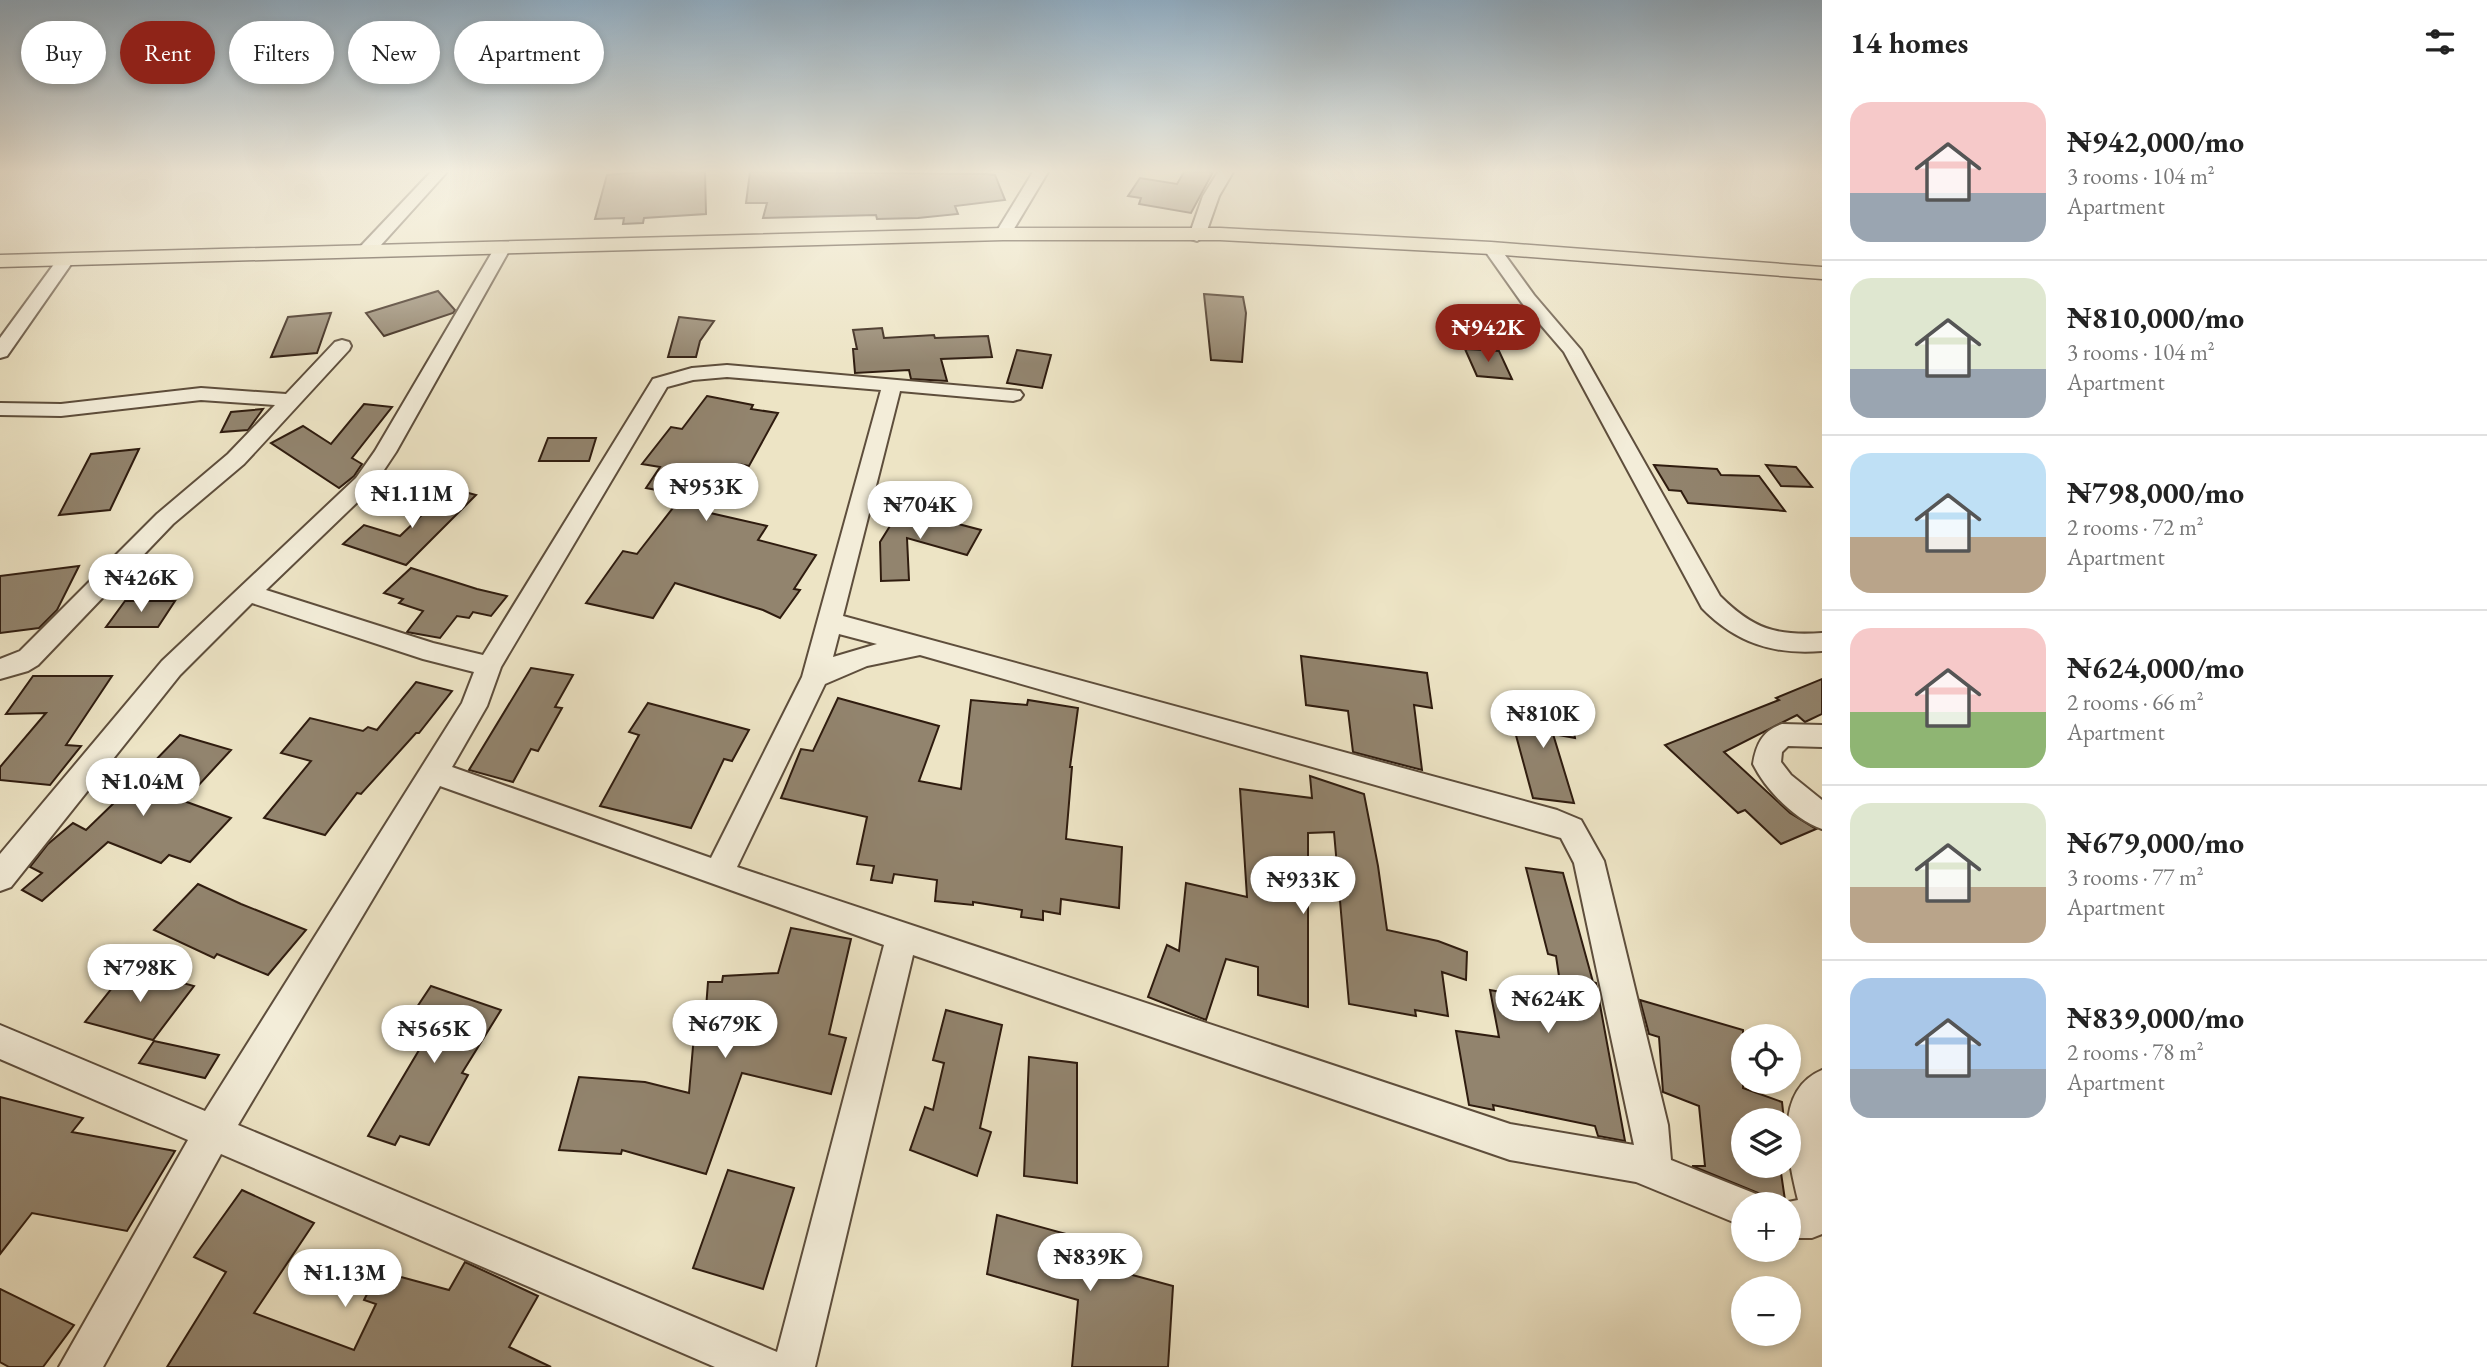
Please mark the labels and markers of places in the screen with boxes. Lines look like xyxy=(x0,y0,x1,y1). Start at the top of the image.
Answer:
pin: ₦942K xyxy=(1439,304,1537,364)
pin: ₦953K xyxy=(657,463,755,523)
pin: ₦1.11M xyxy=(355,470,469,530)
pin: ₦704K xyxy=(871,482,969,541)
pin: ₦426K xyxy=(92,554,190,614)
pin: ₦810K xyxy=(1494,690,1592,750)
pin: ₦1.04M xyxy=(86,758,200,818)
pin: ₦933K xyxy=(1254,856,1352,916)
pin: ₦798K xyxy=(91,944,189,1004)
pin: ₦624K xyxy=(1499,976,1597,1035)
pin: ₦679K xyxy=(676,1000,774,1060)
pin: ₦565K xyxy=(385,1006,483,1065)
pin: ₦839K xyxy=(1041,1234,1139,1293)
pin: ₦1.13M xyxy=(288,1250,402,1309)

